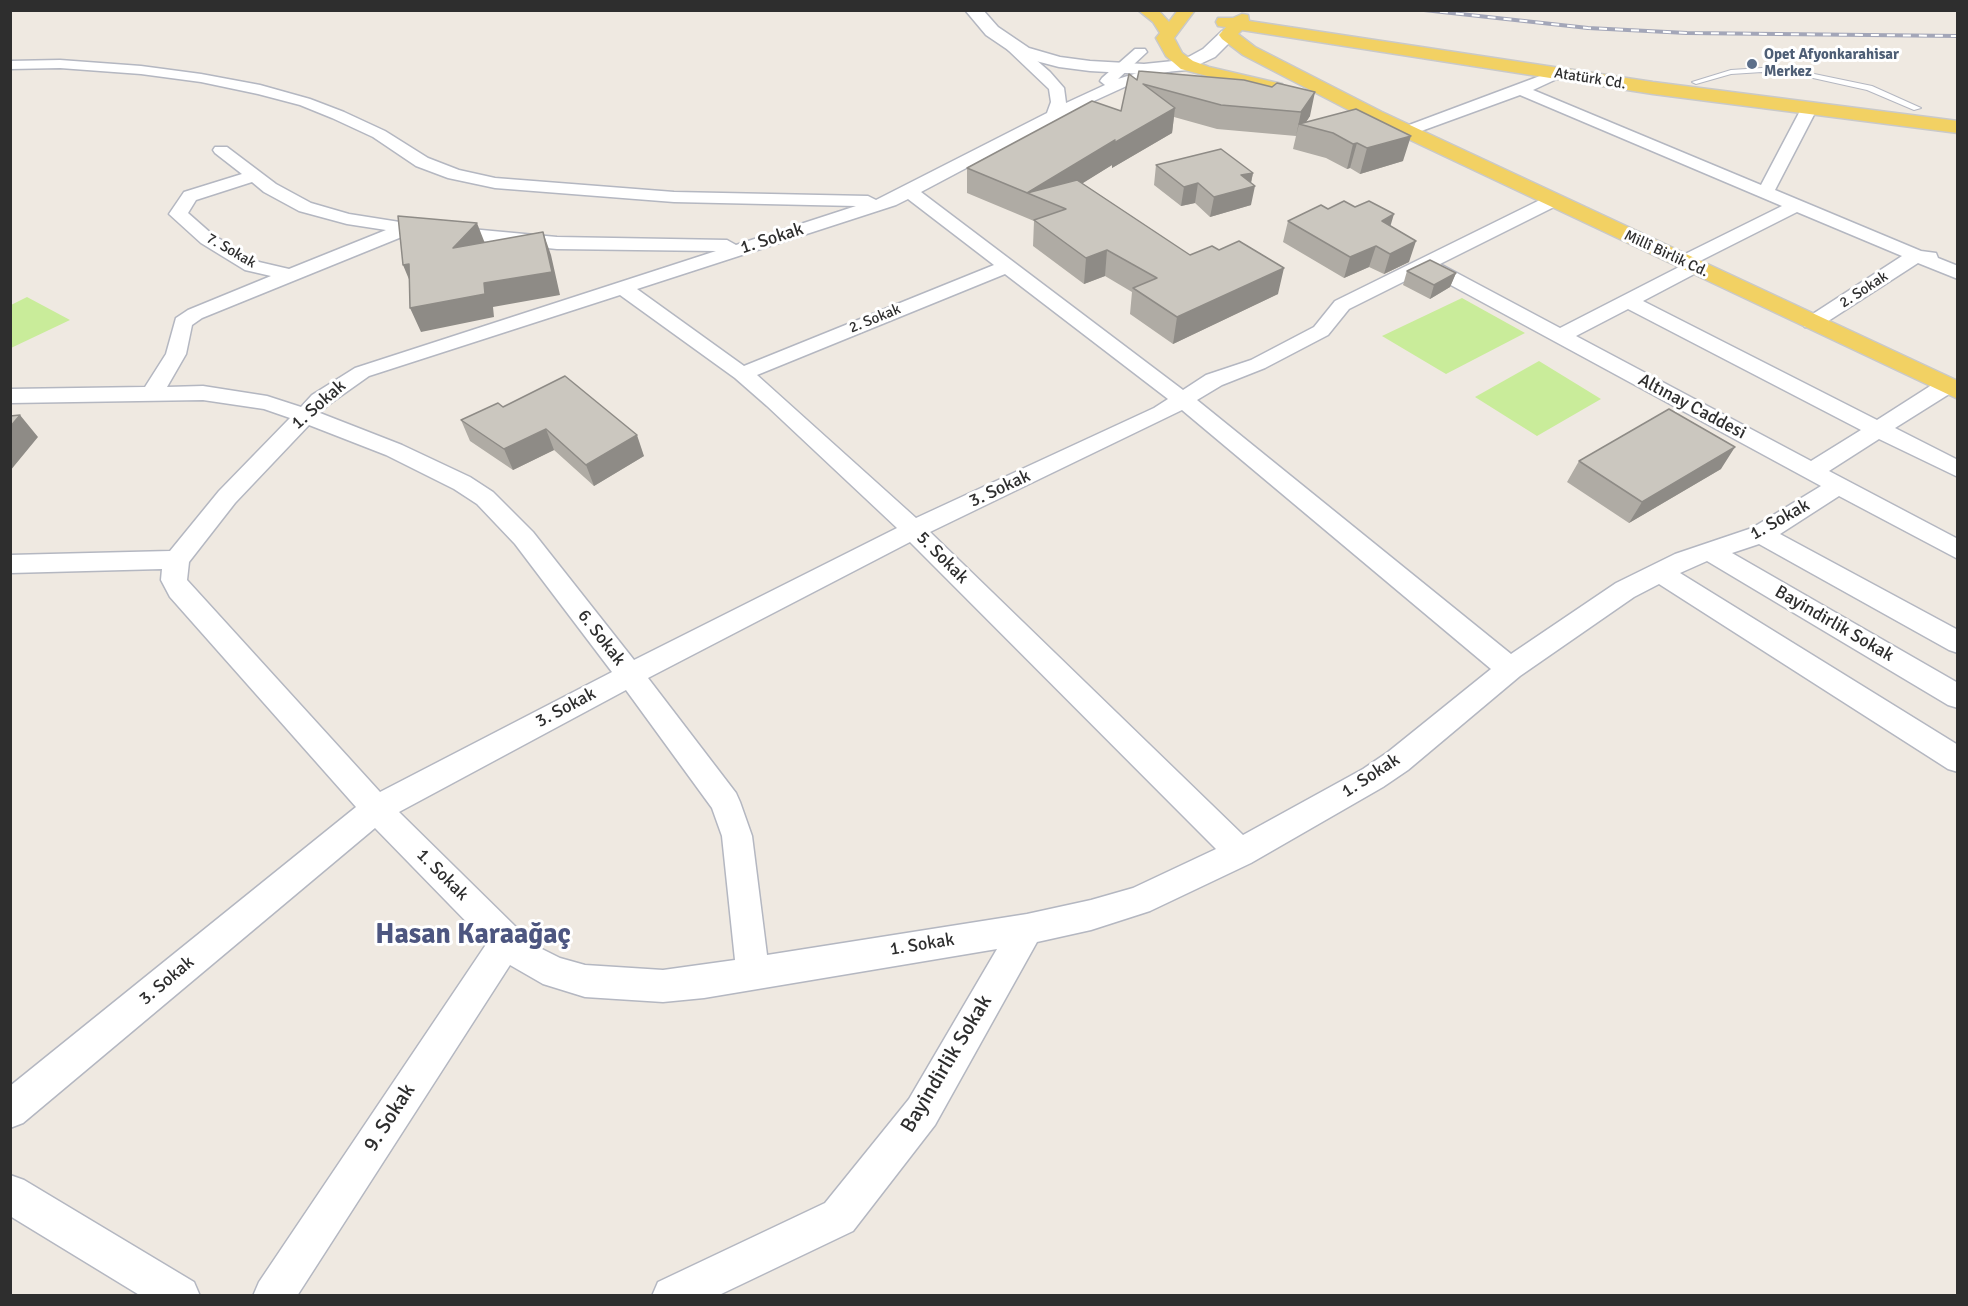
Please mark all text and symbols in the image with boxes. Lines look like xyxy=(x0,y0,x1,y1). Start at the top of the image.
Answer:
place label: Opet Afyonkarahisar Merkez xyxy=(1764,46,1899,81)
marker: Opet Afyonkarahisar Merkez xyxy=(1745,57,1759,71)
street label: Atatürk Cd. xyxy=(1553,64,1627,94)
street label: 1. Sokak xyxy=(738,219,806,259)
street label: Millî Birlik Cd. xyxy=(1621,227,1711,281)
street label: 7. Sokak xyxy=(203,230,259,272)
street label: 2. Sokak xyxy=(1836,268,1892,312)
street label: 2. Sokak xyxy=(847,301,903,337)
street label: Altınay Caddesi xyxy=(1634,370,1750,444)
street label: 1. Sokak xyxy=(287,376,351,434)
street label: 3. Sokak xyxy=(966,465,1034,513)
street label: 1. Sokak xyxy=(1746,495,1814,545)
street label: 5. Sokak xyxy=(911,527,973,589)
street label: Bayindirlik Sokak xyxy=(1771,581,1897,667)
street label: 6. Sokak xyxy=(572,606,630,670)
street label: 3. Sokak xyxy=(532,683,600,733)
street label: 1. Sokak xyxy=(1338,749,1404,803)
street label: 1. Sokak xyxy=(411,844,473,906)
district label: Hasan Karaağaç xyxy=(375,919,571,953)
street label: 1. Sokak xyxy=(888,929,956,961)
street label: 3. Sokak xyxy=(135,952,199,1010)
street label: Bayindirlik Sokak xyxy=(896,991,998,1137)
street label: 9. Sokak xyxy=(359,1079,421,1157)

